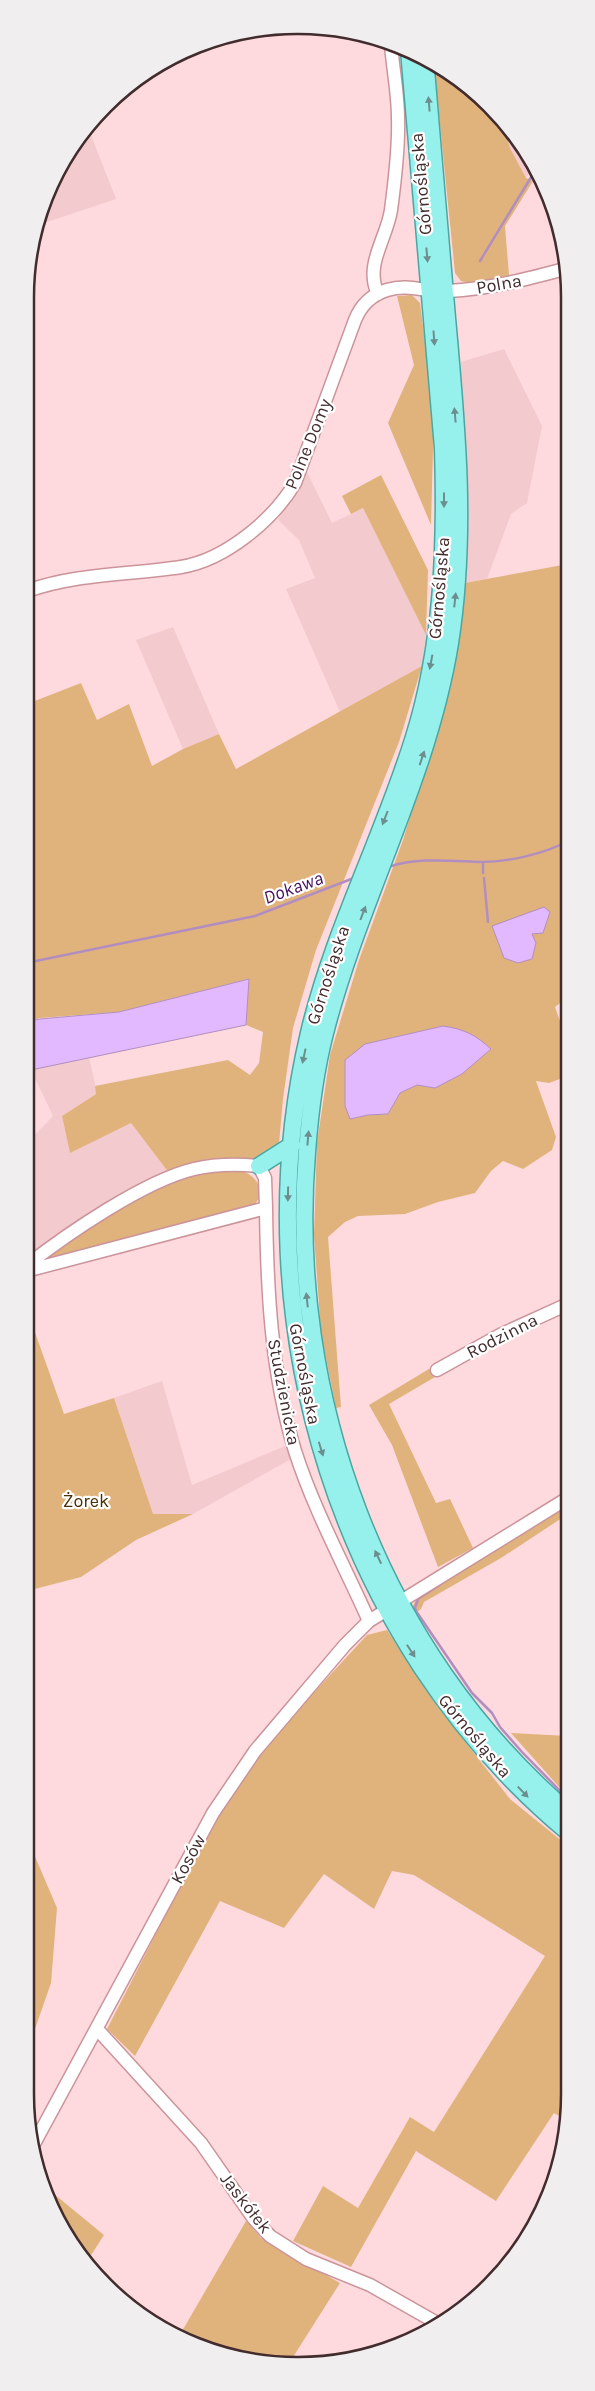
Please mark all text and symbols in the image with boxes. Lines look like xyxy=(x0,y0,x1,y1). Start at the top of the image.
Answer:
one-way arrow xyxy=(424,95,432,111)
street label: Górnośląska xyxy=(406,132,436,236)
one-way arrow xyxy=(423,247,431,263)
street label: Polna xyxy=(475,269,523,299)
one-way arrow xyxy=(430,331,438,347)
street label: Polne Domy xyxy=(280,395,336,493)
one-way arrow xyxy=(451,407,459,423)
one-way arrow xyxy=(440,493,448,509)
street label: Górnośląska xyxy=(424,536,454,640)
one-way arrow xyxy=(451,591,459,607)
one-way arrow xyxy=(427,655,435,671)
one-way arrow xyxy=(419,751,426,766)
one-way arrow xyxy=(381,810,388,825)
water label: Dokawa xyxy=(261,867,326,909)
one-way arrow xyxy=(360,906,367,921)
street label: Górnośląska xyxy=(302,923,354,1027)
one-way arrow xyxy=(300,1049,308,1064)
one-way arrow xyxy=(304,1130,312,1146)
one-way arrow xyxy=(284,1186,292,1202)
one-way arrow xyxy=(303,1292,311,1308)
street label: Rodzinna xyxy=(463,1309,541,1363)
street label: Górnośląska xyxy=(284,1322,326,1426)
street label: Studzienicka xyxy=(263,1337,305,1447)
one-way arrow xyxy=(317,1441,325,1456)
park label: Żorek xyxy=(63,1490,109,1512)
one-way arrow xyxy=(374,1550,382,1564)
one-way arrow xyxy=(406,1645,416,1658)
street label: Górnośląska xyxy=(434,1690,516,1782)
one-way arrow xyxy=(517,1785,529,1797)
street label: Kosów xyxy=(166,1830,210,1888)
street label: Jaskółek xyxy=(215,2168,277,2238)

